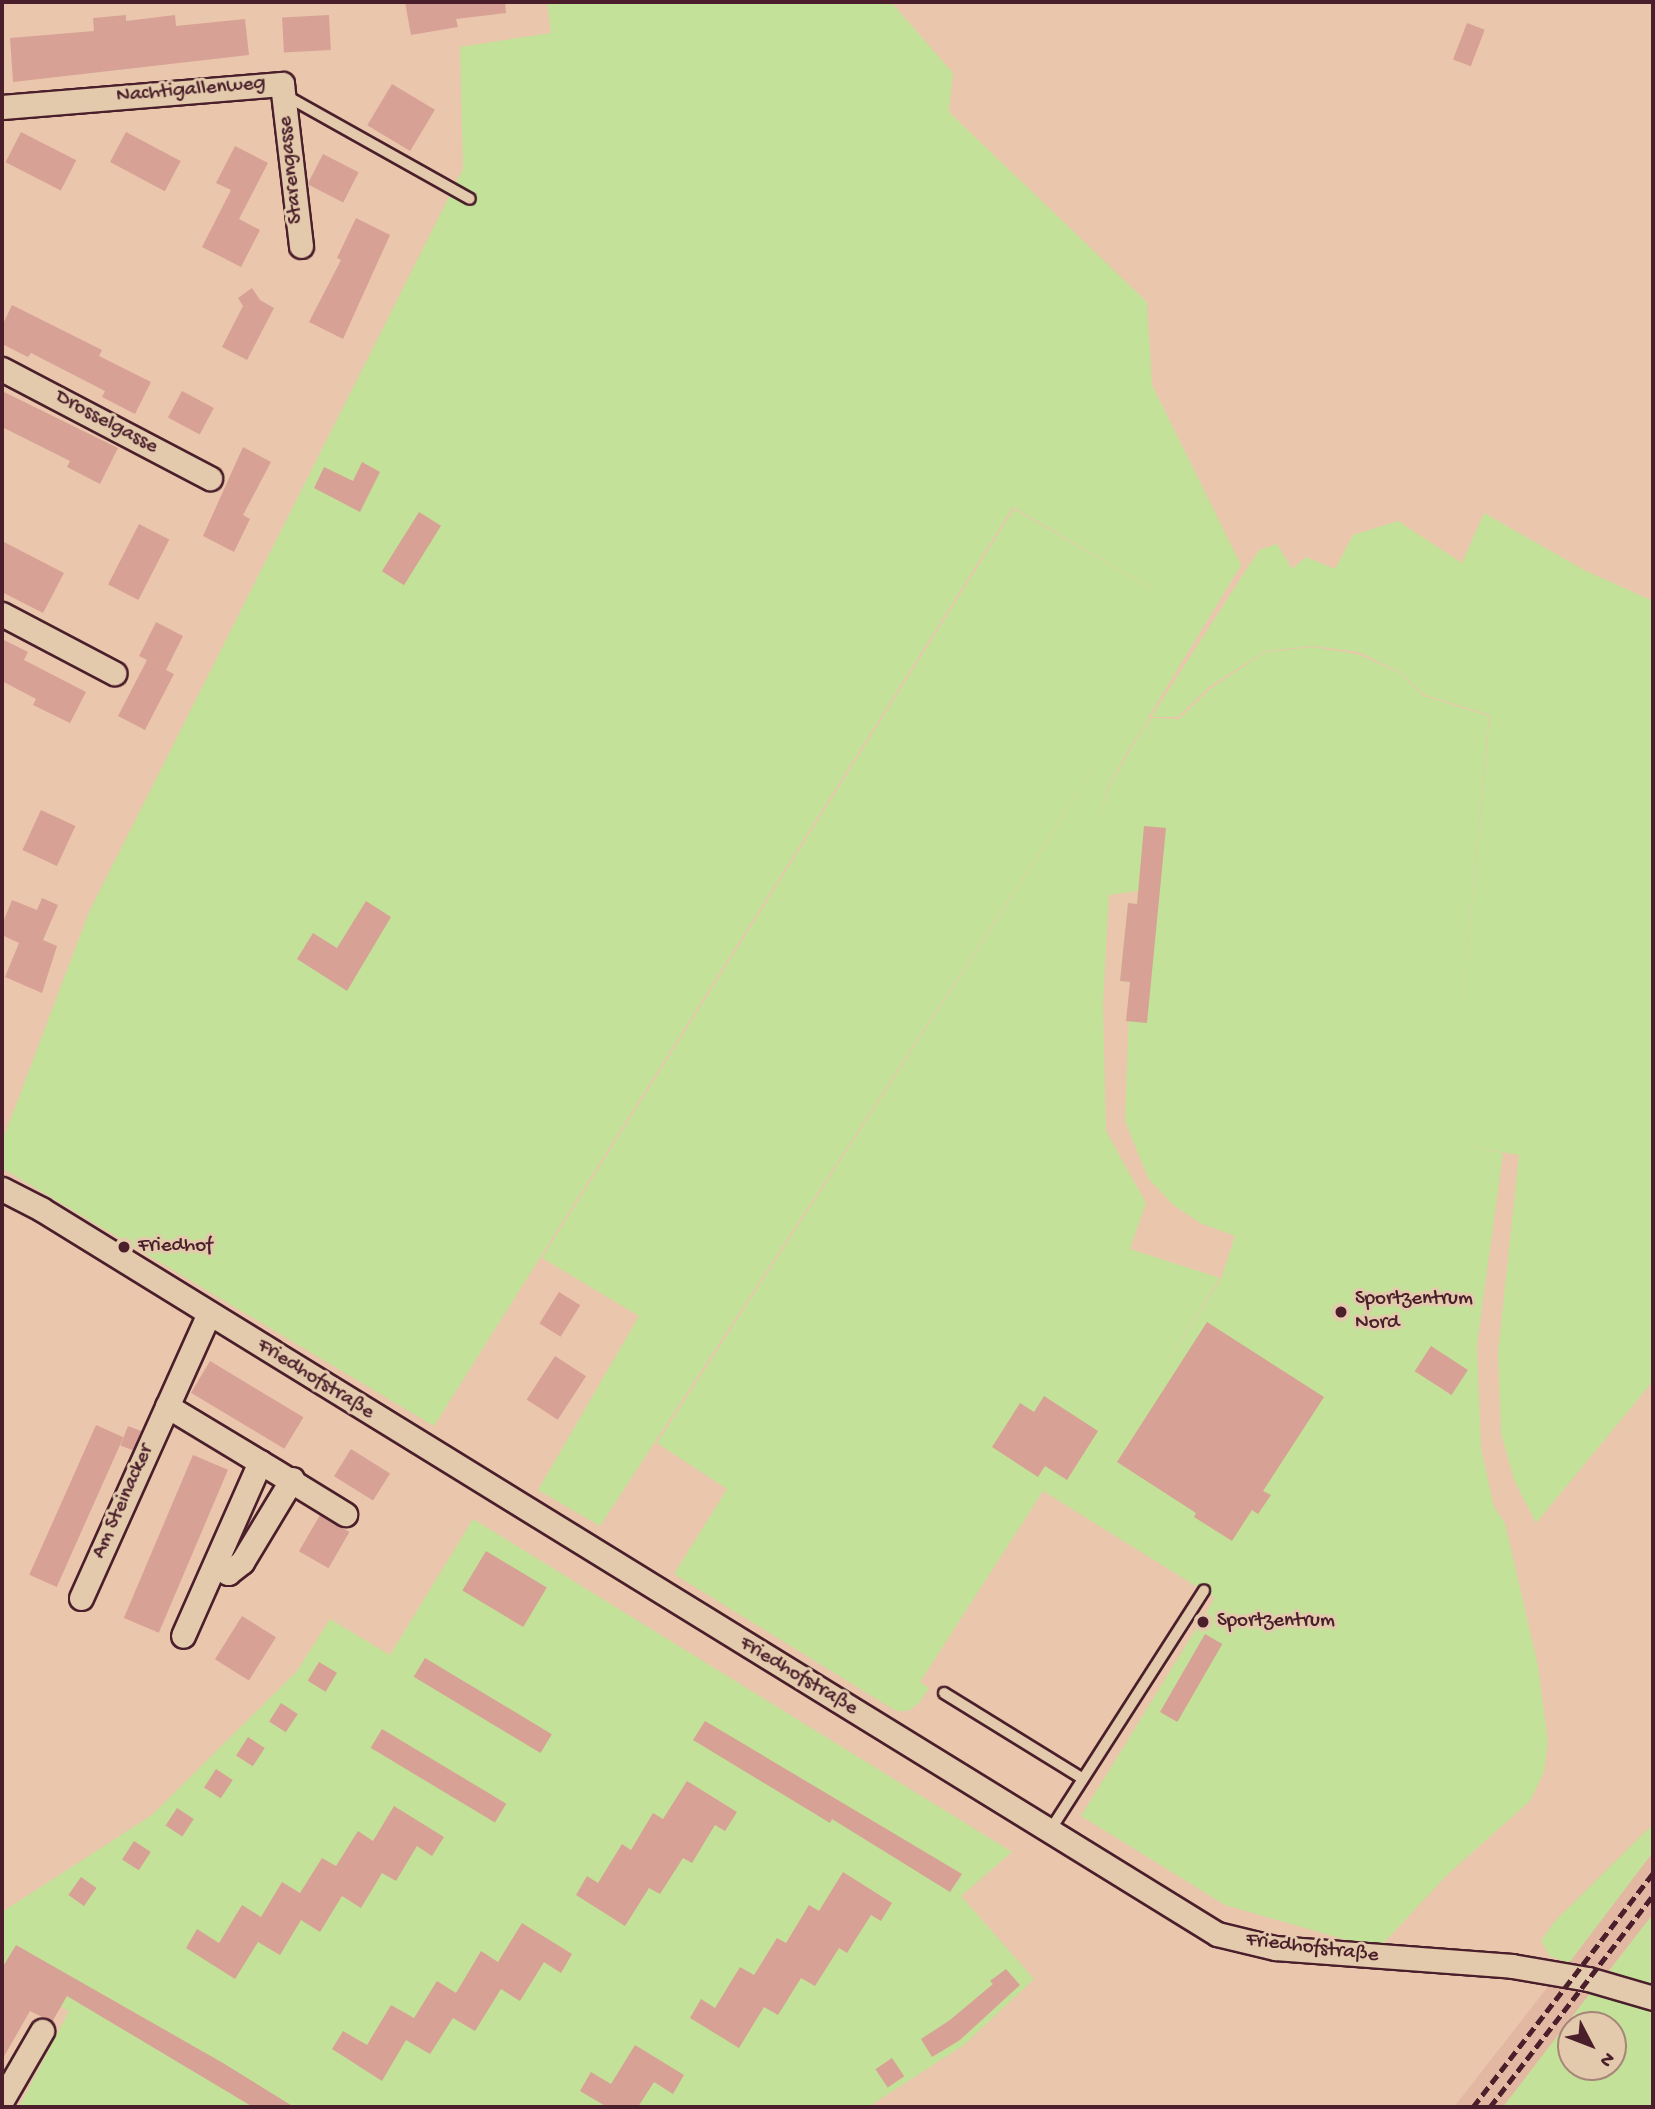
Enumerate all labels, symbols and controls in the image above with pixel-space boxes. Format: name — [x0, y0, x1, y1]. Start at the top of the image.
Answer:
street label: Nachtigallenweg — [115, 72, 267, 110]
street label: Starengasse — [274, 115, 310, 225]
street label: Drosselgasse — [50, 385, 162, 461]
place label: Friedhof — [138, 1234, 212, 1260]
marker: Friedhof — [116, 1239, 132, 1255]
place label: Sportzentrum Nord — [1355, 1287, 1473, 1337]
marker: Sportzentrum Nord — [1333, 1304, 1349, 1320]
street label: Friedhofstraße — [252, 1334, 378, 1426]
street label: Am Steinacker — [88, 1441, 160, 1563]
place label: Sportzentrum — [1217, 1609, 1335, 1635]
marker: Sportzentrum — [1195, 1614, 1211, 1630]
street label: Friedhofstraße — [734, 1632, 862, 1722]
street label: Friedhofstraße — [1244, 1928, 1380, 1970]
north arrow — [1557, 2011, 1627, 2081]
text: N — [1594, 2047, 1619, 2071]

